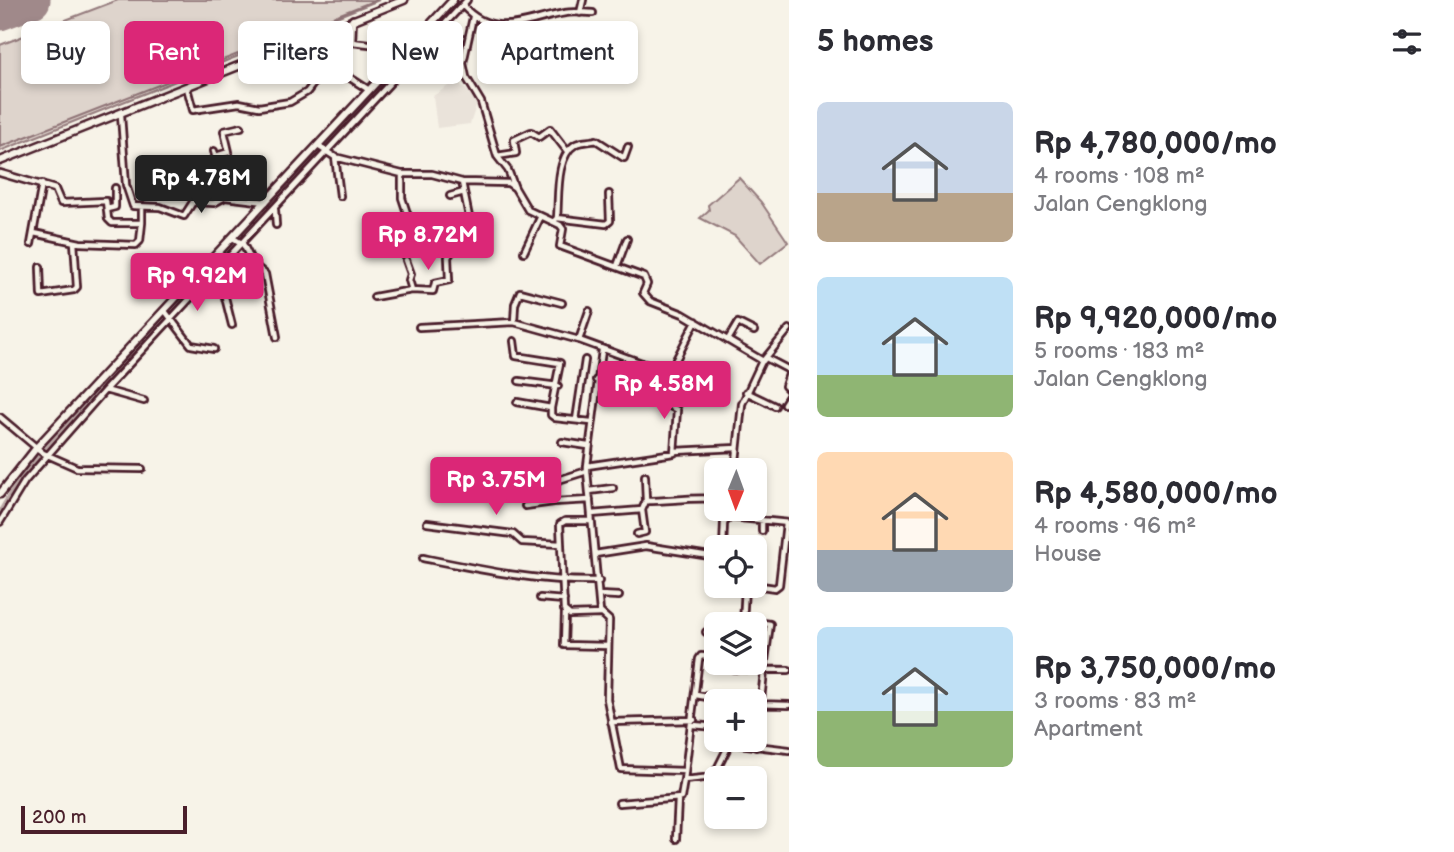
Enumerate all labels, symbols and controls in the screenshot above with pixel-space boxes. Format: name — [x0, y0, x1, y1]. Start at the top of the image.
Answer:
chip: Buy — [21, 21, 110, 84]
chip: Rent — [124, 21, 224, 84]
chip: Filters — [238, 21, 353, 84]
chip: New — [367, 21, 463, 84]
chip: Apartment — [477, 21, 638, 84]
icon: filters — [1388, 23, 1426, 61]
text: 5 homes — [817, 24, 934, 60]
text: Rp 4,780,000/mo — [1034, 126, 1277, 162]
icon: home — [873, 130, 957, 214]
pin: Rp 4.78M — [129, 156, 273, 215]
text: 4 rooms · 108 m² — [1034, 162, 1205, 190]
text: Rp 4.78M — [151, 164, 251, 192]
text: Jalan Cengklong — [1034, 190, 1208, 218]
pin: Rp 8.72M — [356, 212, 500, 272]
text: Rp 8.72M — [378, 221, 478, 249]
pin: Rp 9.92M — [125, 254, 269, 313]
text: Rp 9.92M — [147, 262, 247, 290]
text: Rp 9,920,000/mo — [1034, 301, 1277, 337]
icon: home — [873, 305, 957, 389]
text: 5 rooms · 183 m² — [1034, 337, 1204, 365]
pin: Rp 4.58M — [592, 362, 736, 421]
text: Jalan Cengklong — [1034, 365, 1208, 393]
text: Rp 4.58M — [614, 370, 714, 398]
pin: Rp 3.75M — [424, 458, 568, 517]
north arrow — [704, 458, 766, 522]
map controls — [704, 458, 767, 829]
text: Rp 3.75M — [446, 466, 546, 494]
text: Rp 4,580,000/mo — [1034, 476, 1278, 512]
icon: home — [873, 480, 957, 564]
text: 4 rooms · 96 m² — [1034, 512, 1196, 540]
button: locate — [704, 535, 767, 598]
text: House — [1034, 540, 1101, 568]
button: layers — [704, 612, 767, 675]
text: Rp 3,750,000/mo — [1034, 651, 1276, 687]
icon: home — [873, 655, 957, 739]
text: 3 rooms · 83 m² — [1034, 687, 1196, 715]
button: + — [704, 689, 767, 752]
text: Apartment — [1034, 715, 1143, 743]
button: − — [704, 766, 767, 829]
scale bar — [21, 803, 187, 835]
text: 200 m — [32, 806, 86, 829]

